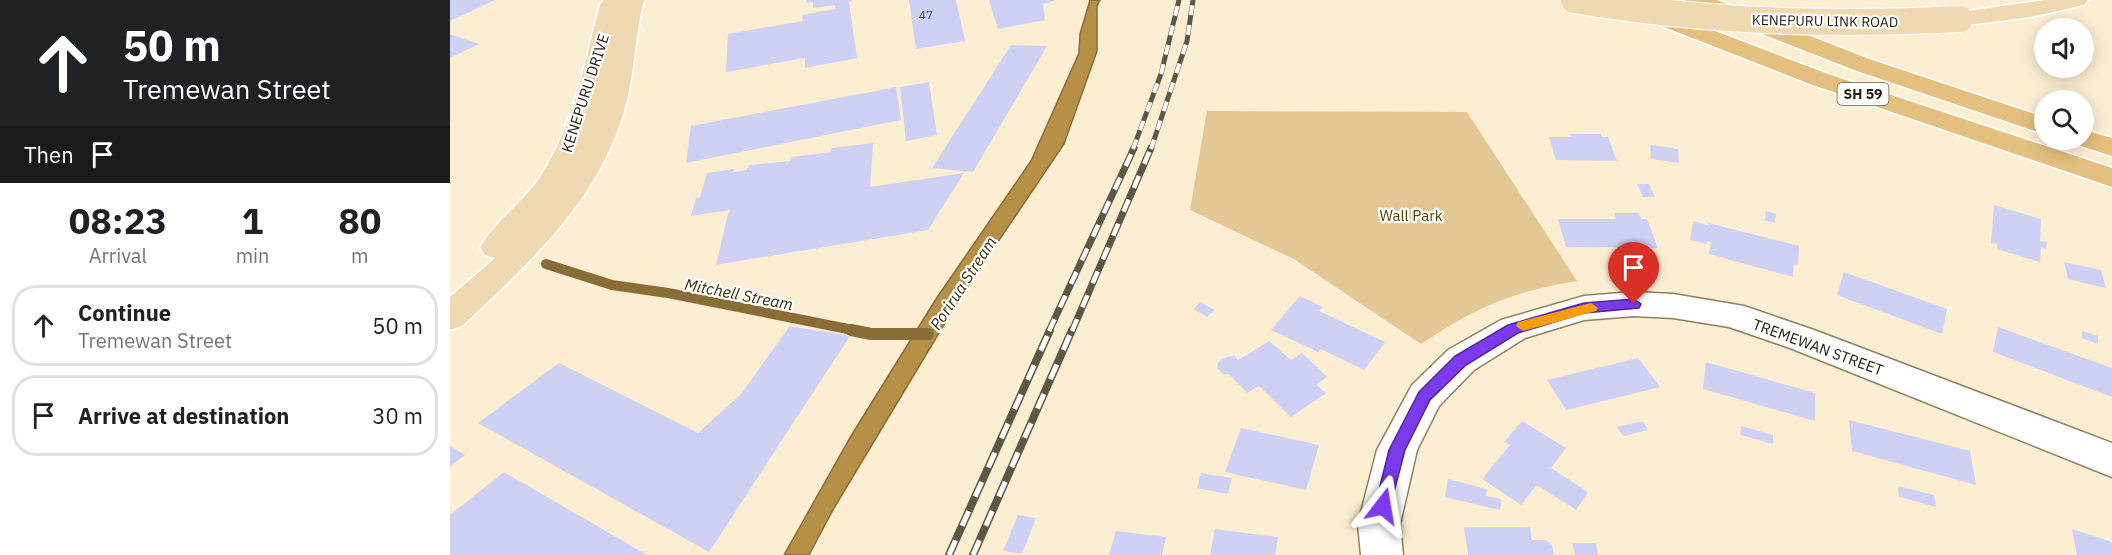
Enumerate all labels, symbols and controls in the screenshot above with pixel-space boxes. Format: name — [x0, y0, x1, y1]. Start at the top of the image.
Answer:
house number: 47 — [919, 7, 933, 22]
street label: KENEPURU LINK ROAD — [1752, 11, 1898, 31]
text: 50 m — [123, 18, 221, 73]
map controls — [2034, 18, 2094, 150]
button: sound — [2034, 18, 2094, 78]
icon: ahead — [24, 24, 102, 102]
street label: KENEPURU DRIVE — [557, 31, 613, 155]
text: Tremewan Street — [123, 71, 331, 106]
road number: SH 59 — [1838, 83, 1888, 105]
button: search — [2034, 90, 2094, 150]
icon: arrive — [86, 138, 119, 171]
text: Then — [24, 140, 74, 169]
text: 08:23 — [69, 197, 167, 244]
text: 1 — [242, 197, 263, 244]
text: 80 — [338, 197, 381, 244]
park label: Wall Park — [1379, 206, 1443, 225]
water label: Porirua Stream — [925, 233, 1001, 333]
text: Arrival — [89, 242, 147, 269]
text: min — [236, 242, 269, 269]
text: m — [351, 242, 368, 269]
pin — [1608, 242, 1659, 304]
icon: arrive — [1617, 251, 1650, 284]
water label: Mitchell Stream — [683, 274, 795, 314]
text: Continue — [78, 298, 171, 327]
icon: ahead — [27, 309, 60, 342]
text: 50 m — [372, 311, 423, 340]
street label: TREMEWAN STREET — [1750, 315, 1886, 380]
text: Tremewan Street — [78, 327, 232, 354]
icon: arrive — [27, 399, 60, 432]
text: Arrive at destination — [78, 401, 289, 430]
text: 30 m — [372, 401, 423, 430]
position arrow — [1351, 474, 1415, 538]

